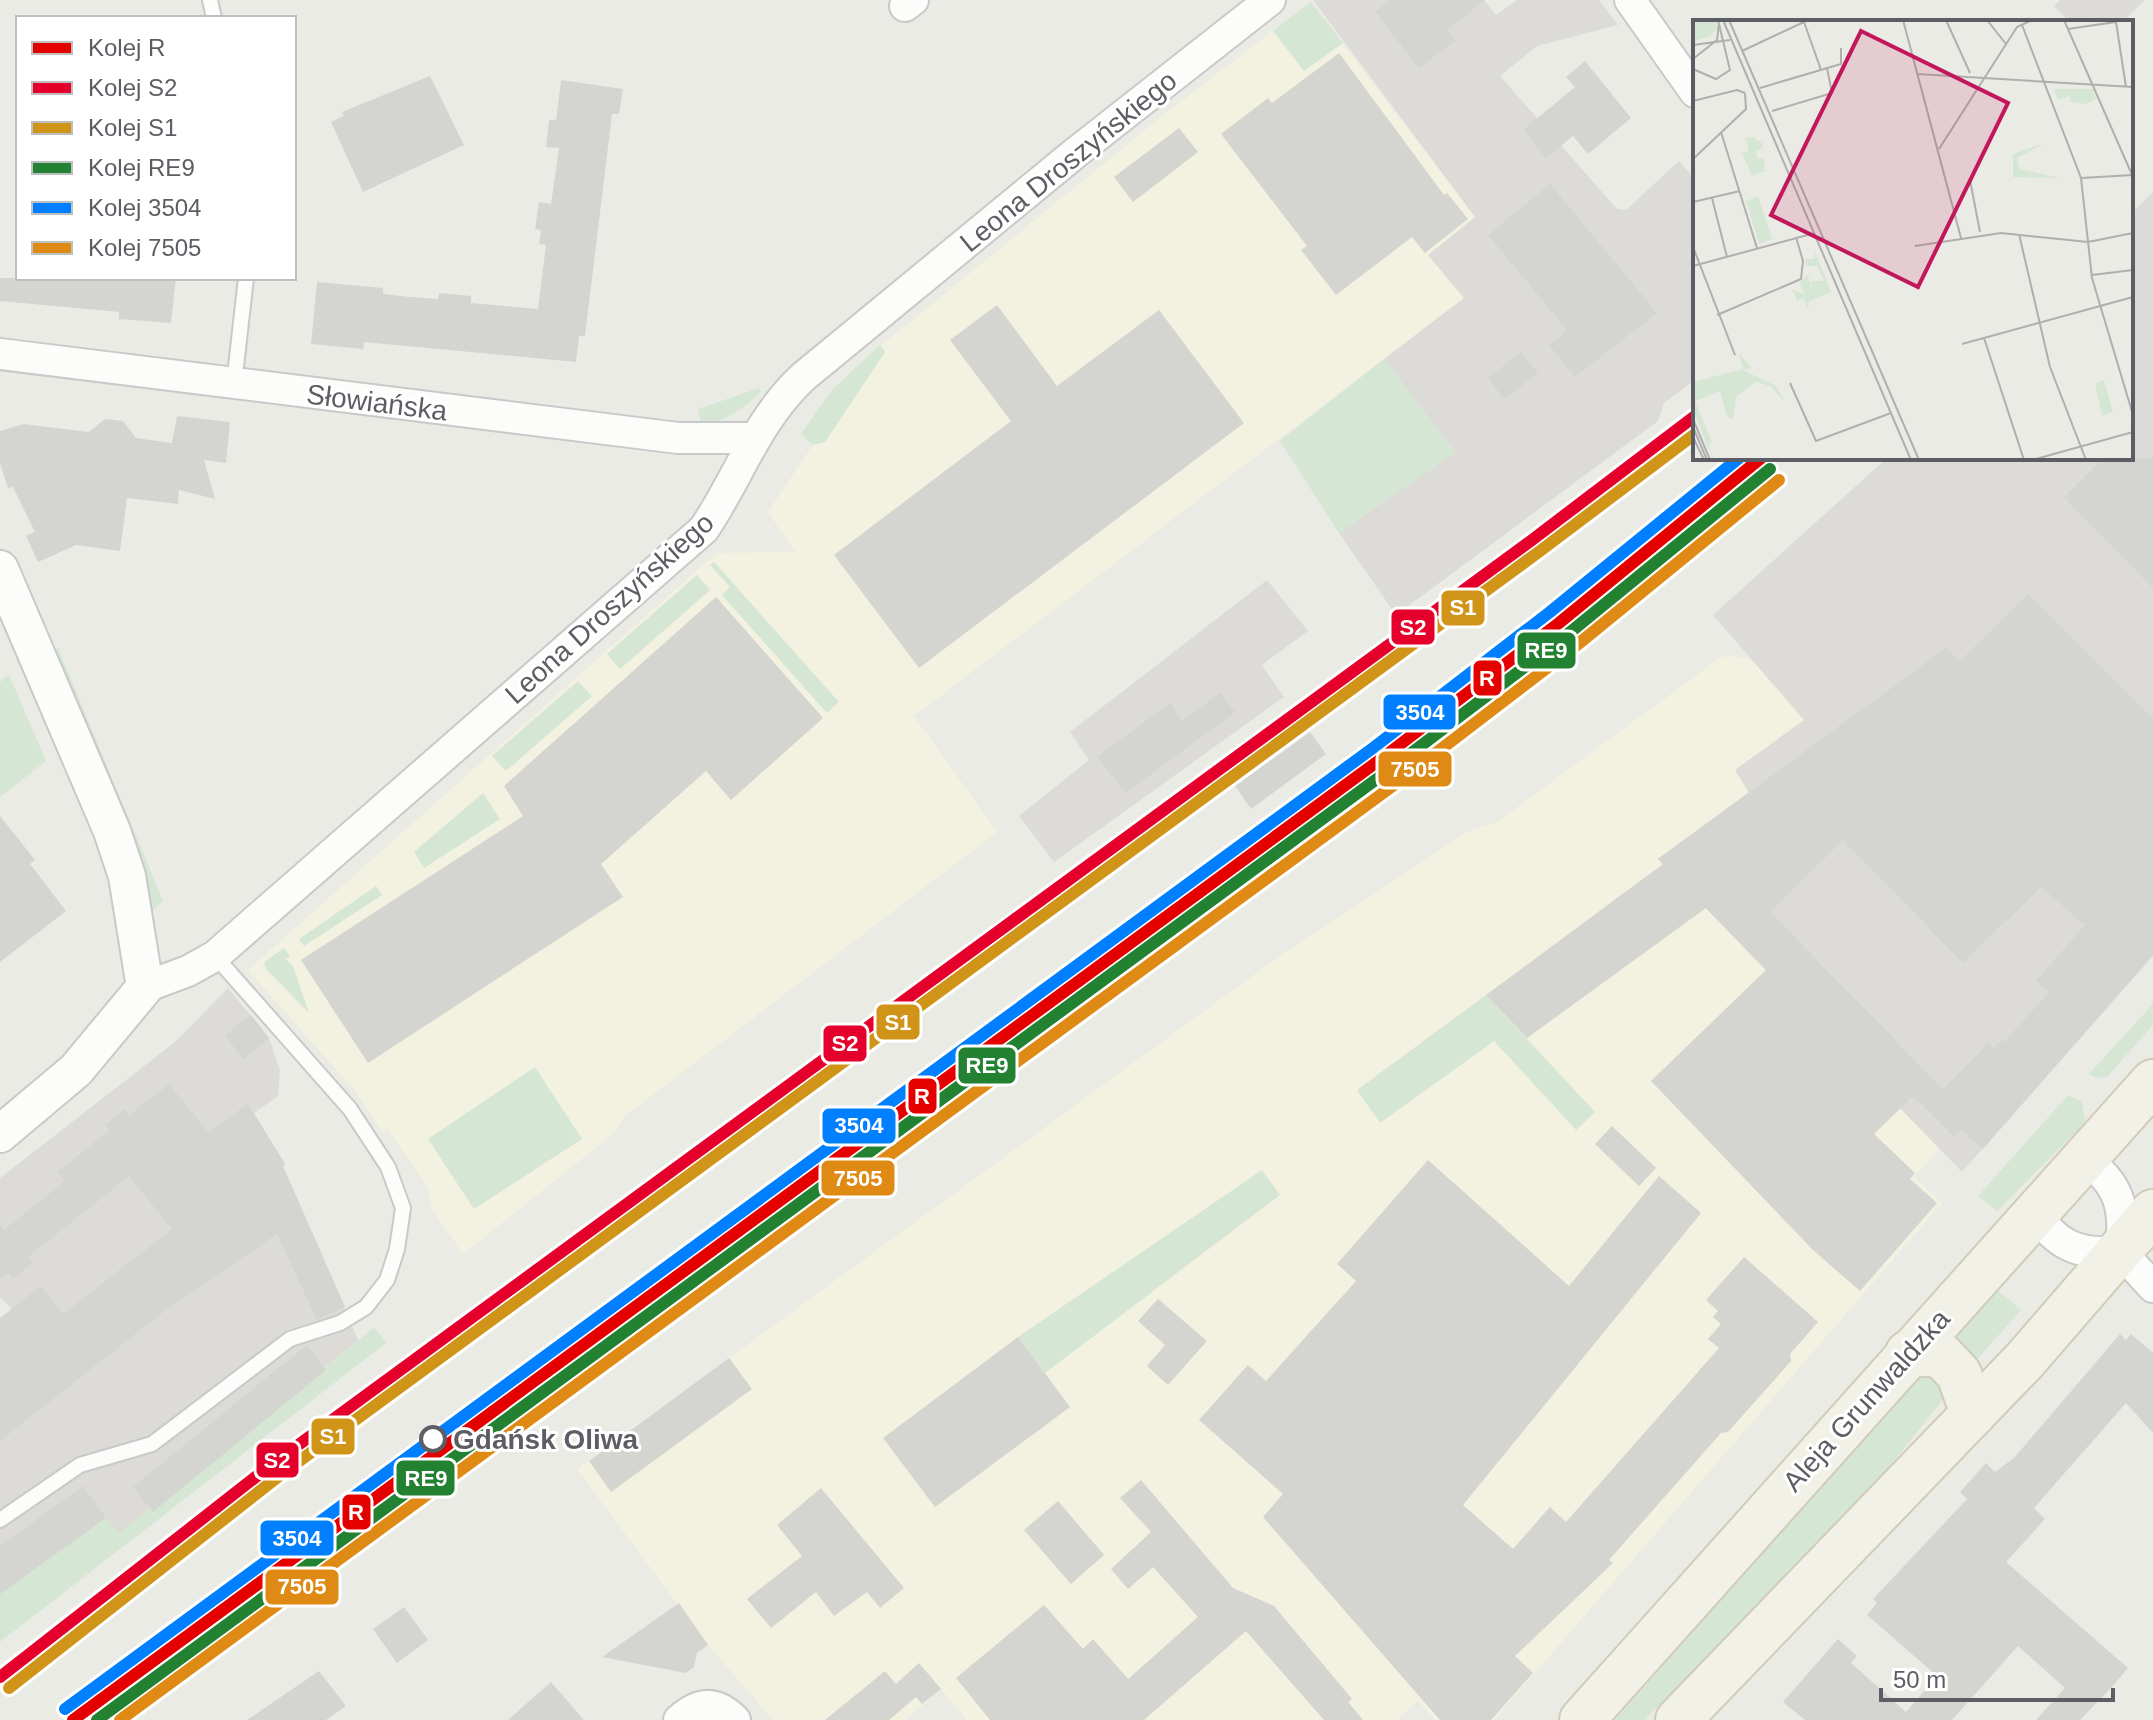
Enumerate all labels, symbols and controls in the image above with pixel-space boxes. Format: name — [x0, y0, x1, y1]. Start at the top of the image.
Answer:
legend — [16, 16, 296, 280]
inset map — [1693, 20, 2133, 460]
text: Kolej R — [88, 34, 165, 61]
street label: Leona Droszyńskiego — [954, 65, 1183, 258]
text: Kolej S2 — [88, 74, 177, 101]
text: Kolej S1 — [88, 114, 177, 141]
text: Kolej RE9 — [88, 154, 195, 181]
text: Kolej 3504 — [88, 194, 201, 221]
text: Kolej 7505 — [88, 234, 201, 261]
street label: Słowiańska — [305, 378, 450, 427]
street label: Leona Droszyńskiego — [499, 507, 720, 710]
line badge: S1 — [1440, 589, 1486, 627]
text: S1 — [1450, 595, 1476, 620]
line badge: S2 — [1390, 608, 1436, 646]
text: S2 — [1400, 615, 1426, 640]
line badge: RE9 — [1516, 631, 1577, 670]
text: RE9 — [1525, 638, 1567, 663]
line badge: R — [1472, 659, 1503, 697]
text: R — [1479, 666, 1495, 691]
line badge: 3504 — [1382, 693, 1457, 731]
text: 3504 — [1396, 700, 1445, 725]
line badge: 7505 — [1377, 750, 1453, 788]
text: 7505 — [1391, 757, 1439, 782]
line badge: S1 — [875, 1003, 921, 1041]
text: S1 — [885, 1010, 911, 1035]
line badge: S2 — [822, 1024, 868, 1063]
text: S2 — [832, 1031, 858, 1056]
line badge: RE9 — [957, 1046, 1017, 1085]
text: RE9 — [966, 1053, 1008, 1078]
line badge: R — [907, 1077, 938, 1115]
text: R — [914, 1084, 930, 1109]
line badge: 3504 — [821, 1107, 897, 1145]
text: 3504 — [835, 1113, 884, 1138]
line badge: 7505 — [820, 1159, 896, 1197]
text: 7505 — [834, 1166, 882, 1191]
street label: Aleja Grunwaldzka — [1777, 1303, 1956, 1497]
line badge: S1 — [310, 1417, 356, 1456]
text: S1 — [320, 1424, 346, 1449]
place label: Gdańsk Oliwa — [453, 1424, 639, 1455]
marker: Gdańsk Oliwa — [420, 1426, 446, 1452]
line badge: S2 — [255, 1441, 300, 1479]
text: S2 — [264, 1448, 290, 1473]
line badge: RE9 — [395, 1459, 456, 1497]
text: RE9 — [405, 1466, 447, 1491]
line badge: R — [341, 1493, 372, 1531]
text: R — [348, 1500, 364, 1525]
line badge: 3504 — [259, 1519, 335, 1557]
text: 3504 — [273, 1526, 322, 1551]
line badge: 7505 — [264, 1568, 340, 1606]
text: 7505 — [278, 1574, 326, 1599]
scale bar — [1881, 1652, 2113, 1702]
text: 50 m — [1893, 1666, 1946, 1693]

